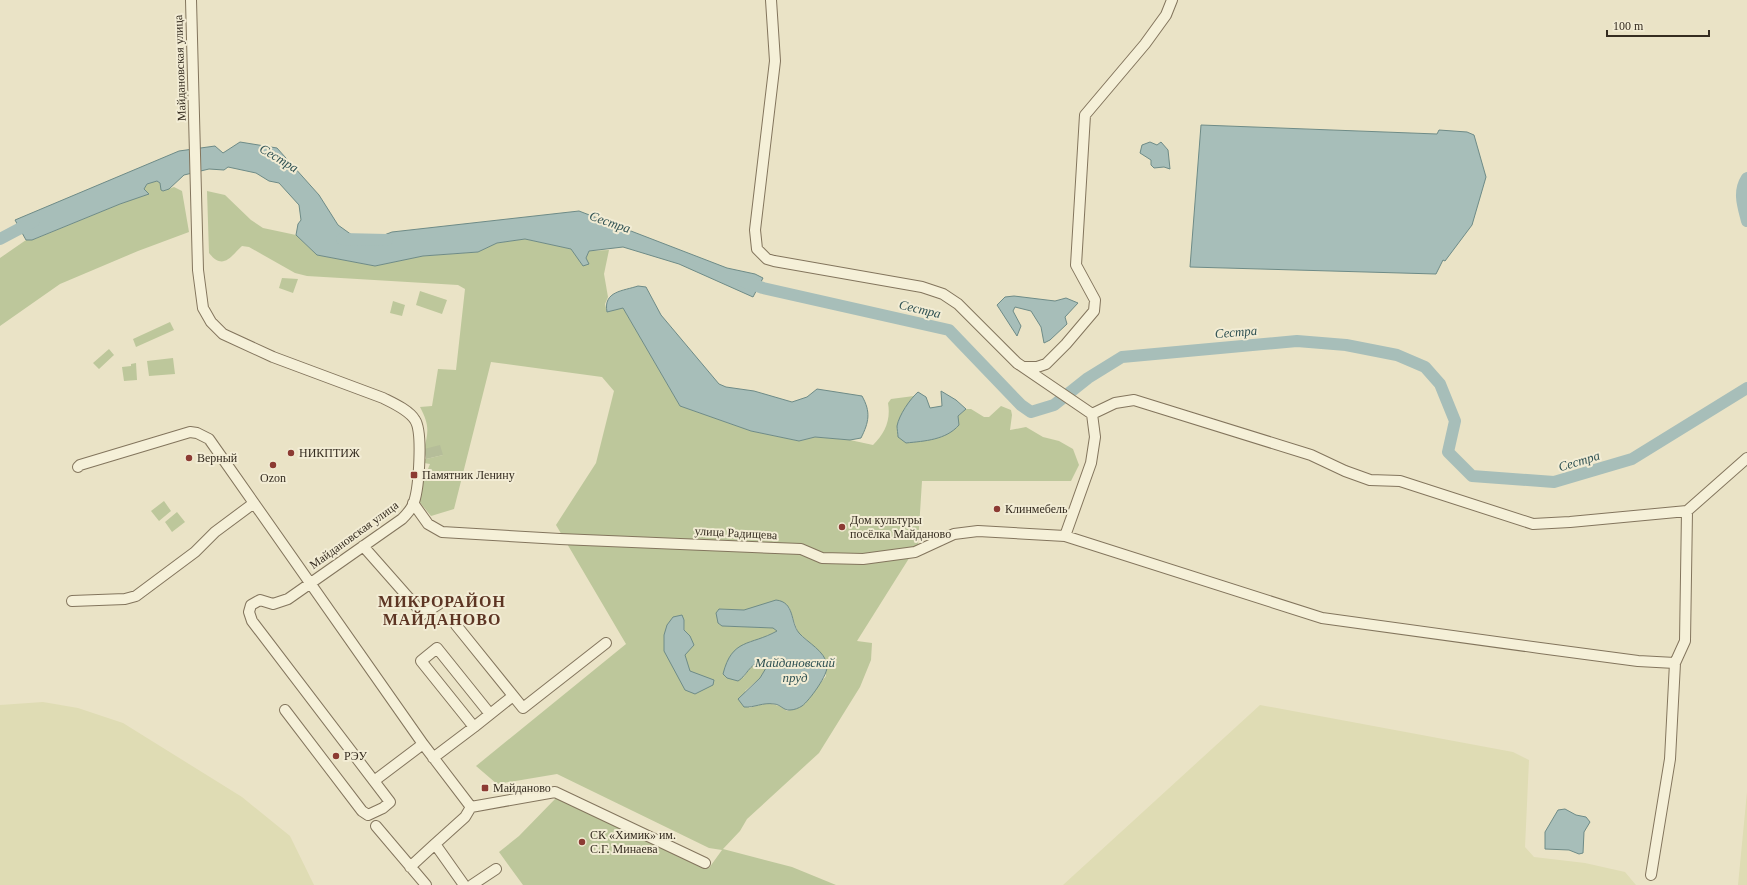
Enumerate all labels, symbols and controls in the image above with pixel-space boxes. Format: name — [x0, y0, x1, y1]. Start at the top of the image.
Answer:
scale bar — [1607, 12, 1709, 38]
street label: Майдановская улица — [171, 14, 189, 121]
text: 100 m — [1613, 19, 1644, 33]
water label: Сестра — [257, 141, 302, 176]
water label: Сестра — [587, 208, 633, 236]
water label: Сестра — [898, 297, 943, 321]
water label: Сестра — [1214, 323, 1258, 341]
place label: НИКПТИЖ — [299, 446, 360, 460]
water label: Сестра — [1556, 447, 1602, 474]
marker: НИКПТИЖ — [286, 448, 296, 458]
place label: Верный — [197, 451, 238, 465]
marker: Верный — [184, 453, 194, 463]
marker: Ozon — [268, 460, 278, 470]
place label: Памятник Ленину — [422, 468, 515, 482]
marker: Памятник Ленину — [409, 470, 419, 480]
place label: Ozon — [260, 471, 286, 485]
street label: Майдановская улица — [307, 498, 402, 572]
place label: Клинмебель — [1005, 502, 1068, 516]
marker: Клинмебель — [992, 504, 1002, 514]
place label: Дом культуры посёлка Майданово — [850, 513, 951, 541]
marker: Дом культуры посёлка Майданово — [837, 522, 847, 532]
street label: улица Радищева — [694, 524, 778, 542]
district label: МИКРОРАЙОН МАЙДАНОВО — [378, 592, 506, 629]
water label: Майдановский пруд — [754, 655, 835, 685]
place label: РЭУ — [344, 749, 368, 763]
marker: РЭУ — [331, 751, 341, 761]
place label: Майданово — [493, 781, 551, 795]
marker: Майданово — [480, 783, 490, 793]
place label: СК «Химик» им. С.Г. Минаева — [590, 828, 676, 856]
marker: СК «Химик» им. С.Г. Минаева — [577, 837, 587, 847]

